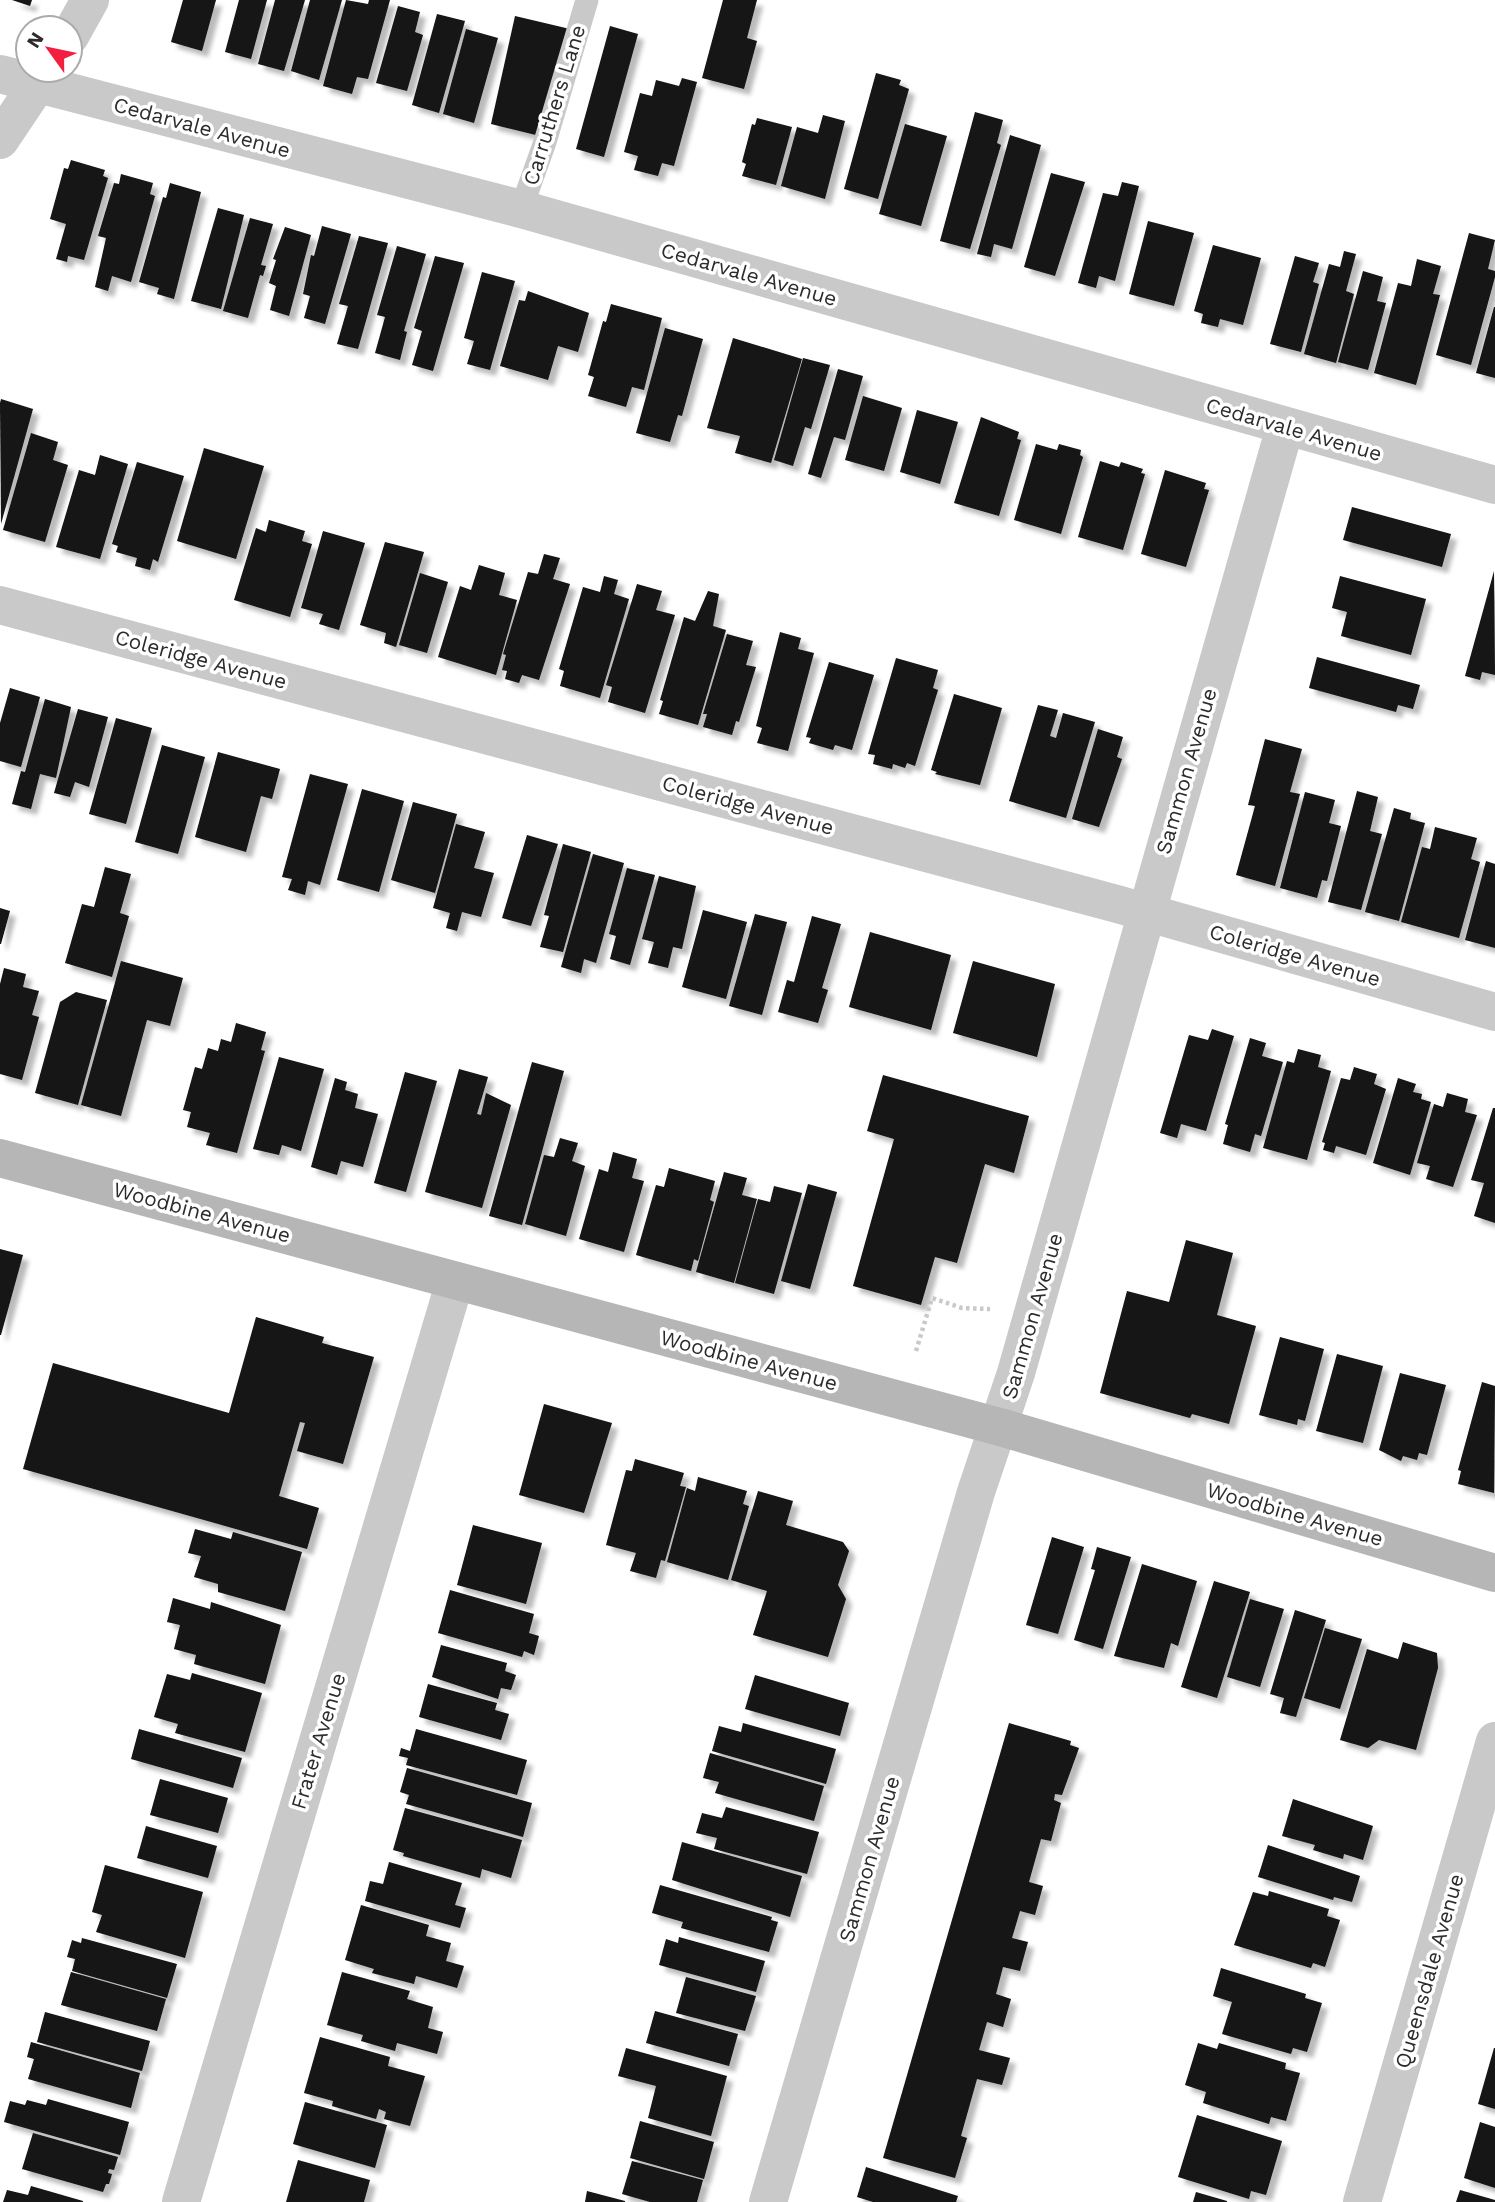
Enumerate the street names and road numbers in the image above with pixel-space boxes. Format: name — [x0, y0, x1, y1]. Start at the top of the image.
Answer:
street label: Carruthers Lane — [518, 22, 590, 188]
street label: Cedarvale Avenue — [111, 91, 293, 163]
street label: Cedarvale Avenue — [658, 237, 840, 311]
street label: Cedarvale Avenue — [1203, 392, 1385, 466]
street label: Coleridge Avenue — [112, 624, 290, 694]
street label: Sammon Avenue — [1150, 685, 1222, 857]
street label: Coleridge Avenue — [659, 770, 837, 840]
street label: Coleridge Avenue — [1207, 919, 1383, 991]
street label: Woodbine Avenue — [111, 1176, 293, 1248]
street label: Sammon Avenue — [996, 1230, 1068, 1402]
street label: Woodbine Avenue — [658, 1324, 840, 1396]
street label: Woodbine Avenue — [1204, 1477, 1386, 1551]
street label: Frater Avenue — [285, 1670, 351, 1812]
street label: Sammon Avenue — [833, 1773, 905, 1945]
street label: Queensdale Avenue — [1389, 1871, 1469, 2071]

